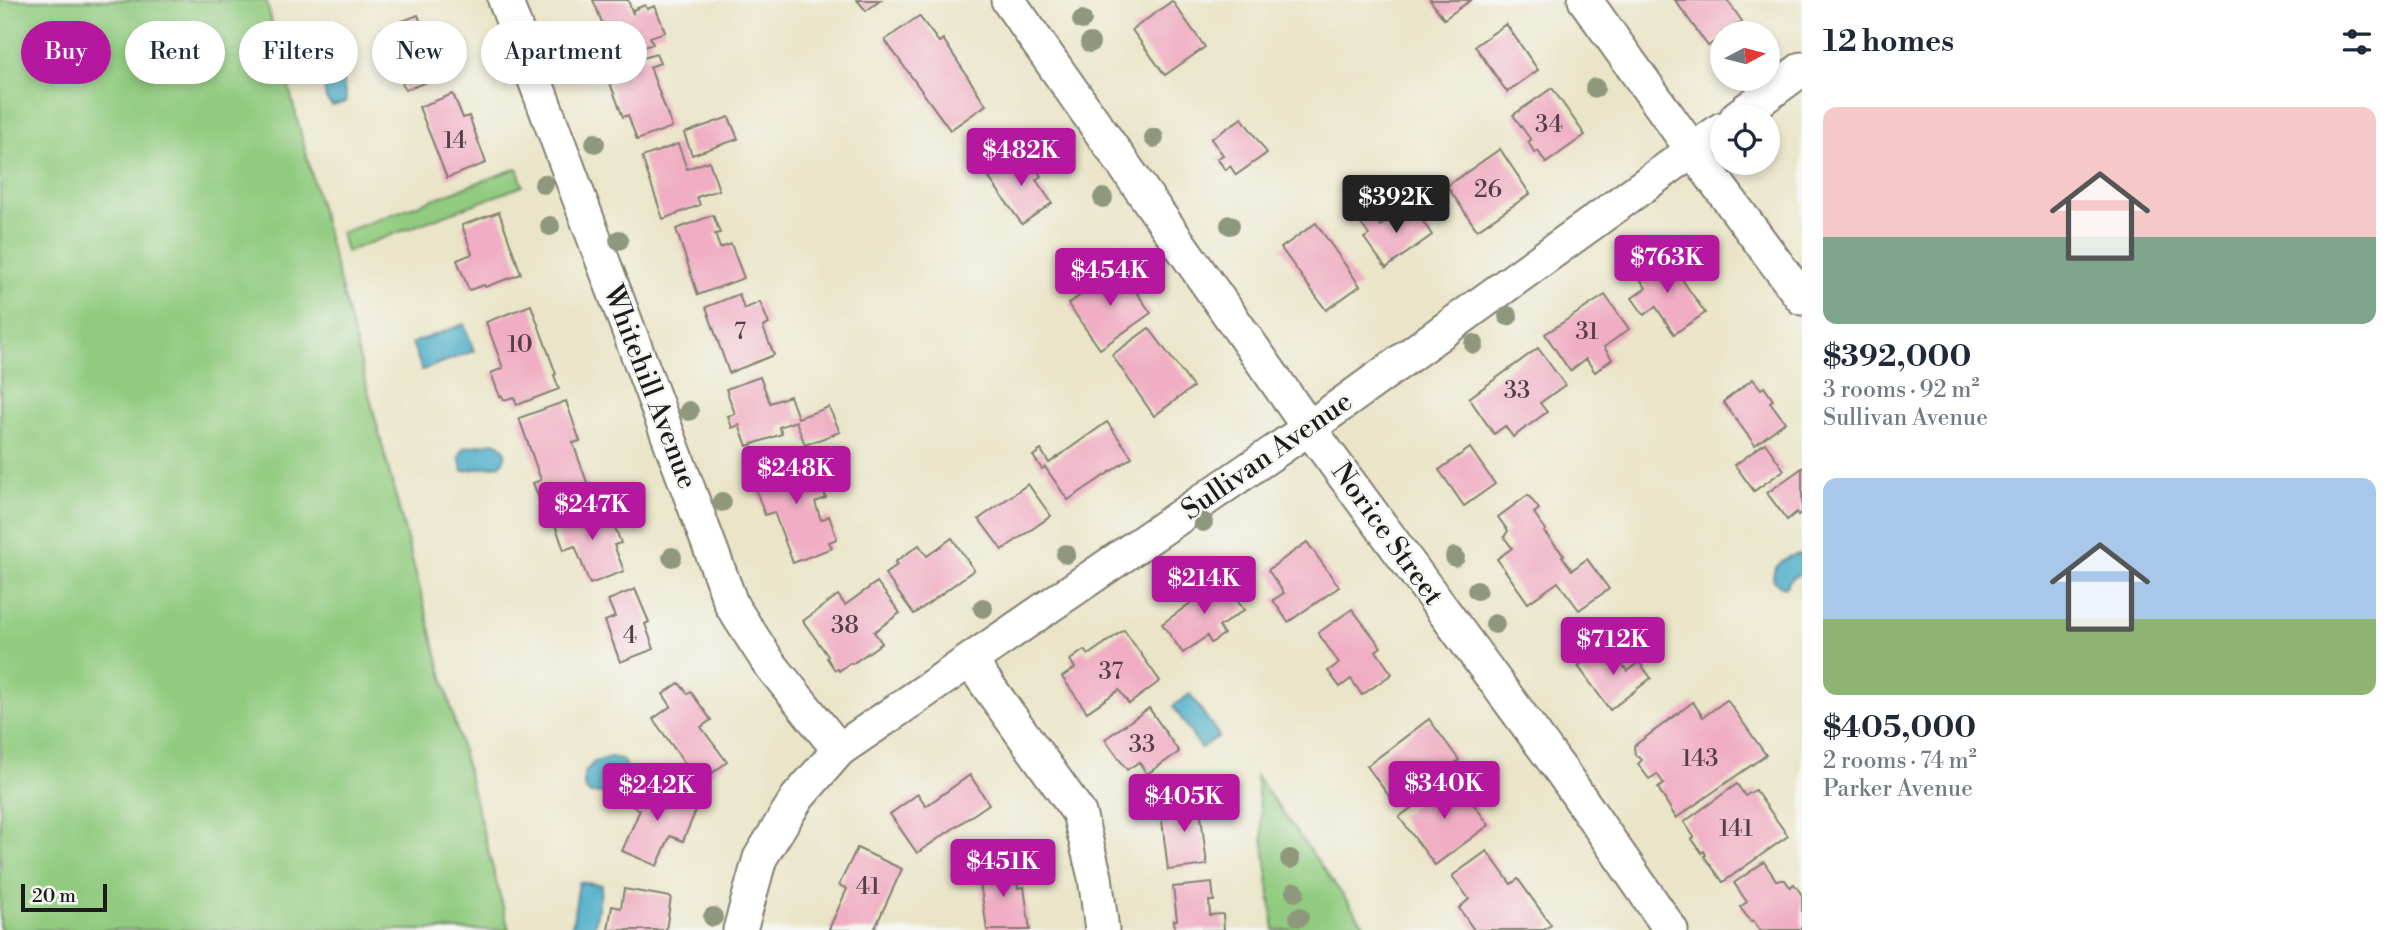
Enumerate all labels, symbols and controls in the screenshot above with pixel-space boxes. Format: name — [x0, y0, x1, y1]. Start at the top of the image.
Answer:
chip: Buy — [21, 21, 111, 84]
chip: Rent — [125, 21, 225, 84]
chip: Filters — [239, 21, 358, 84]
chip: New — [372, 21, 467, 84]
chip: Apartment — [481, 21, 647, 84]
north arrow — [1710, 21, 1780, 91]
map controls — [1710, 21, 1780, 175]
text: 12 homes — [1823, 23, 1954, 61]
icon: filters — [2338, 23, 2376, 61]
button: locate — [1710, 105, 1780, 175]
house number: 34 — [1535, 110, 1563, 140]
house number: 14 — [443, 126, 467, 156]
pin: $482K — [972, 128, 1070, 188]
text: $482K — [983, 137, 1059, 165]
icon: home — [2037, 153, 2163, 279]
house number: 26 — [1474, 175, 1502, 205]
pin: $392K — [1347, 176, 1445, 235]
text: $392K — [1358, 184, 1434, 212]
pin: $763K — [1618, 236, 1716, 295]
text: $763K — [1630, 244, 1704, 272]
pin: $454K — [1061, 248, 1159, 308]
text: $454K — [1071, 257, 1149, 285]
street label: Whitehill Avenue — [595, 279, 705, 494]
house number: 7 — [734, 317, 746, 347]
house number: 31 — [1575, 317, 1599, 347]
house number: 10 — [507, 330, 533, 360]
text: $392,000 — [1823, 338, 1971, 376]
house number: 33 — [1504, 376, 1530, 406]
text: 3 rooms · 92 m² — [1823, 376, 1979, 404]
street label: Sullivan Avenue — [1175, 384, 1359, 528]
text: Sullivan Avenue — [1823, 404, 1988, 432]
pin: $248K — [747, 447, 845, 506]
text: $248K — [758, 455, 834, 483]
street label: Norice Street — [1323, 456, 1451, 612]
pin: $247K — [543, 482, 641, 542]
text: $247K — [555, 491, 629, 519]
icon: home — [2037, 524, 2163, 650]
pin: $214K — [1155, 556, 1253, 616]
text: $214K — [1168, 565, 1240, 593]
house number: 38 — [831, 611, 859, 641]
pin: $712K — [1564, 618, 1662, 677]
house number: 4 — [623, 621, 637, 651]
text: $712K — [1577, 626, 1649, 654]
house number: 37 — [1099, 657, 1123, 687]
text: $405,000 — [1823, 709, 1976, 747]
house number: 33 — [1129, 730, 1155, 760]
house number: 143 — [1682, 744, 1718, 774]
text: 2 rooms · 74 m² — [1823, 747, 1977, 775]
pin: $340K — [1395, 762, 1493, 821]
pin: $242K — [608, 764, 706, 823]
text: $340K — [1405, 770, 1483, 798]
text: $242K — [619, 772, 695, 800]
pin: $405K — [1135, 774, 1233, 834]
text: Parker Avenue — [1823, 775, 1973, 803]
text: $405K — [1145, 783, 1223, 811]
house number: 141 — [1719, 814, 1754, 844]
pin: $451K — [954, 839, 1052, 899]
text: $451K — [966, 848, 1040, 876]
house number: 41 — [856, 872, 881, 902]
scale bar — [21, 881, 107, 913]
text: 20 m — [32, 884, 76, 908]

